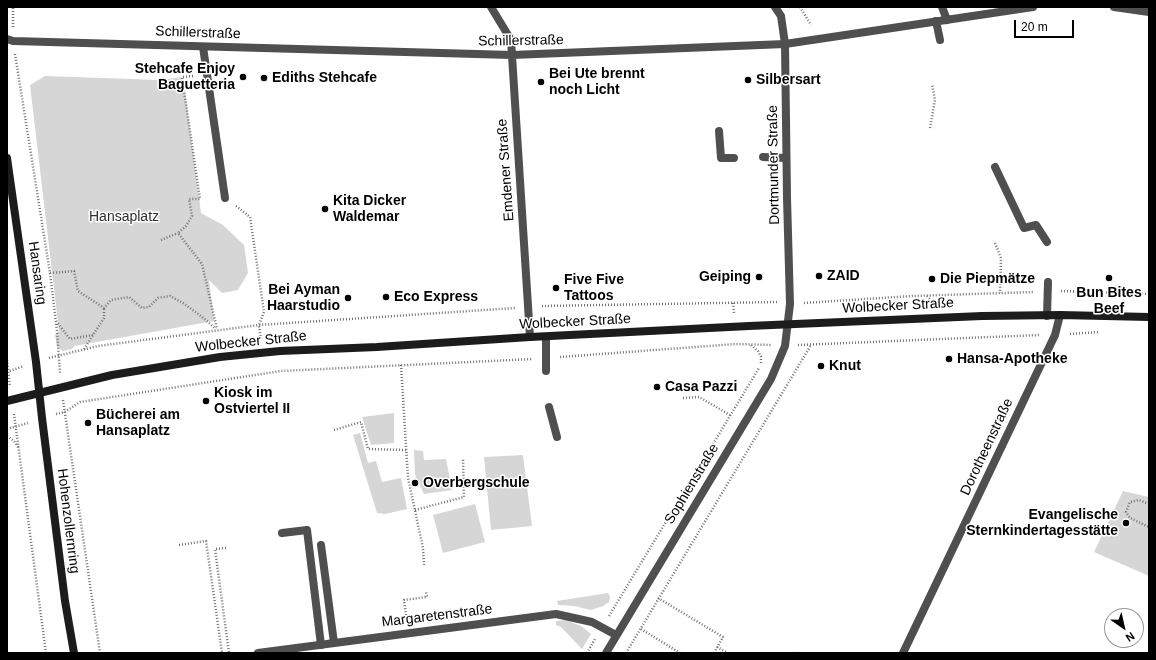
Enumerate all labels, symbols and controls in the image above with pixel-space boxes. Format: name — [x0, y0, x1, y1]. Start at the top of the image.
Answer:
scale bar — [1016, 12, 1076, 38]
text: 20 m — [1021, 20, 1048, 34]
street label: Schillerstraße — [155, 23, 241, 43]
street label: Schillerstraße — [478, 32, 564, 50]
place label: Stehcafe Enjoy Baguetteria — [135, 61, 235, 94]
place label: Bei Ute brennt noch Licht — [549, 66, 645, 98]
place label: Ediths Stehcafe — [272, 70, 377, 86]
marker: Stehcafe Enjoy Baguetteria — [238, 72, 248, 82]
place label: Silbersart — [756, 72, 821, 88]
marker: Ediths Stehcafe — [259, 73, 269, 83]
marker: Silbersart — [743, 75, 753, 85]
marker: Bei Ute brennt noch Licht — [536, 77, 546, 87]
street label: Dortmunder Straße — [765, 105, 783, 225]
street label: Emdener Straße — [494, 118, 518, 222]
place label: Kita Dicker Waldemar — [333, 193, 406, 226]
marker: Kita Dicker Waldemar — [320, 204, 330, 214]
park label: Hansaplatz — [89, 209, 159, 225]
street label: Hansaring — [24, 240, 50, 306]
place label: ZAID — [827, 268, 860, 284]
place label: Geiping — [699, 269, 751, 285]
marker: ZAID — [814, 271, 824, 281]
place label: Die Piepmätze — [940, 271, 1035, 287]
place label: Five Five Tattoos — [564, 272, 624, 304]
marker: Geiping — [754, 272, 764, 282]
marker: Bun Bites Beef — [1104, 273, 1114, 283]
marker: Die Piepmätze — [927, 274, 937, 284]
place label: Bei Ayman Haarstudio — [267, 282, 340, 314]
marker: Five Five Tattoos — [551, 283, 561, 293]
place label: Bun Bites Beef — [1076, 285, 1142, 318]
place label: Eco Express — [394, 289, 478, 305]
marker: Eco Express — [381, 292, 391, 302]
marker: Bei Ayman Haarstudio — [343, 293, 353, 303]
street label: Wolbecker Straße — [842, 295, 954, 317]
street label: Wolbecker Straße — [519, 311, 631, 333]
street label: Wolbecker Straße — [195, 328, 307, 356]
place label: Hansa-Apotheke — [957, 351, 1067, 367]
marker: Hansa-Apotheke — [944, 354, 954, 364]
place label: Knut — [829, 358, 861, 374]
marker: Knut — [816, 361, 826, 371]
place label: Casa Pazzi — [665, 379, 737, 395]
marker: Casa Pazzi — [652, 382, 662, 392]
place label: Kiosk im Ostviertel II — [214, 385, 290, 418]
marker: Kiosk im Ostviertel II — [201, 396, 211, 406]
street label: Dorotheenstraße — [957, 396, 1017, 498]
place label: Bücherei am Hansaplatz — [96, 407, 180, 440]
marker: Bücherei am Hansaplatz — [83, 418, 93, 428]
street label: Sophienstraße — [661, 441, 723, 527]
street label: Hohenzollernring — [53, 467, 83, 575]
place label: Overbergschule — [423, 475, 530, 491]
marker: Overbergschule — [410, 478, 420, 488]
place label: Evangelische Sternkindertagesstätte — [966, 507, 1118, 540]
marker: Evangelische Sternkindertagesstätte — [1121, 518, 1131, 528]
street label: Margaretenstraße — [381, 601, 493, 631]
north arrow — [1104, 608, 1144, 648]
text: N — [1124, 630, 1137, 644]

